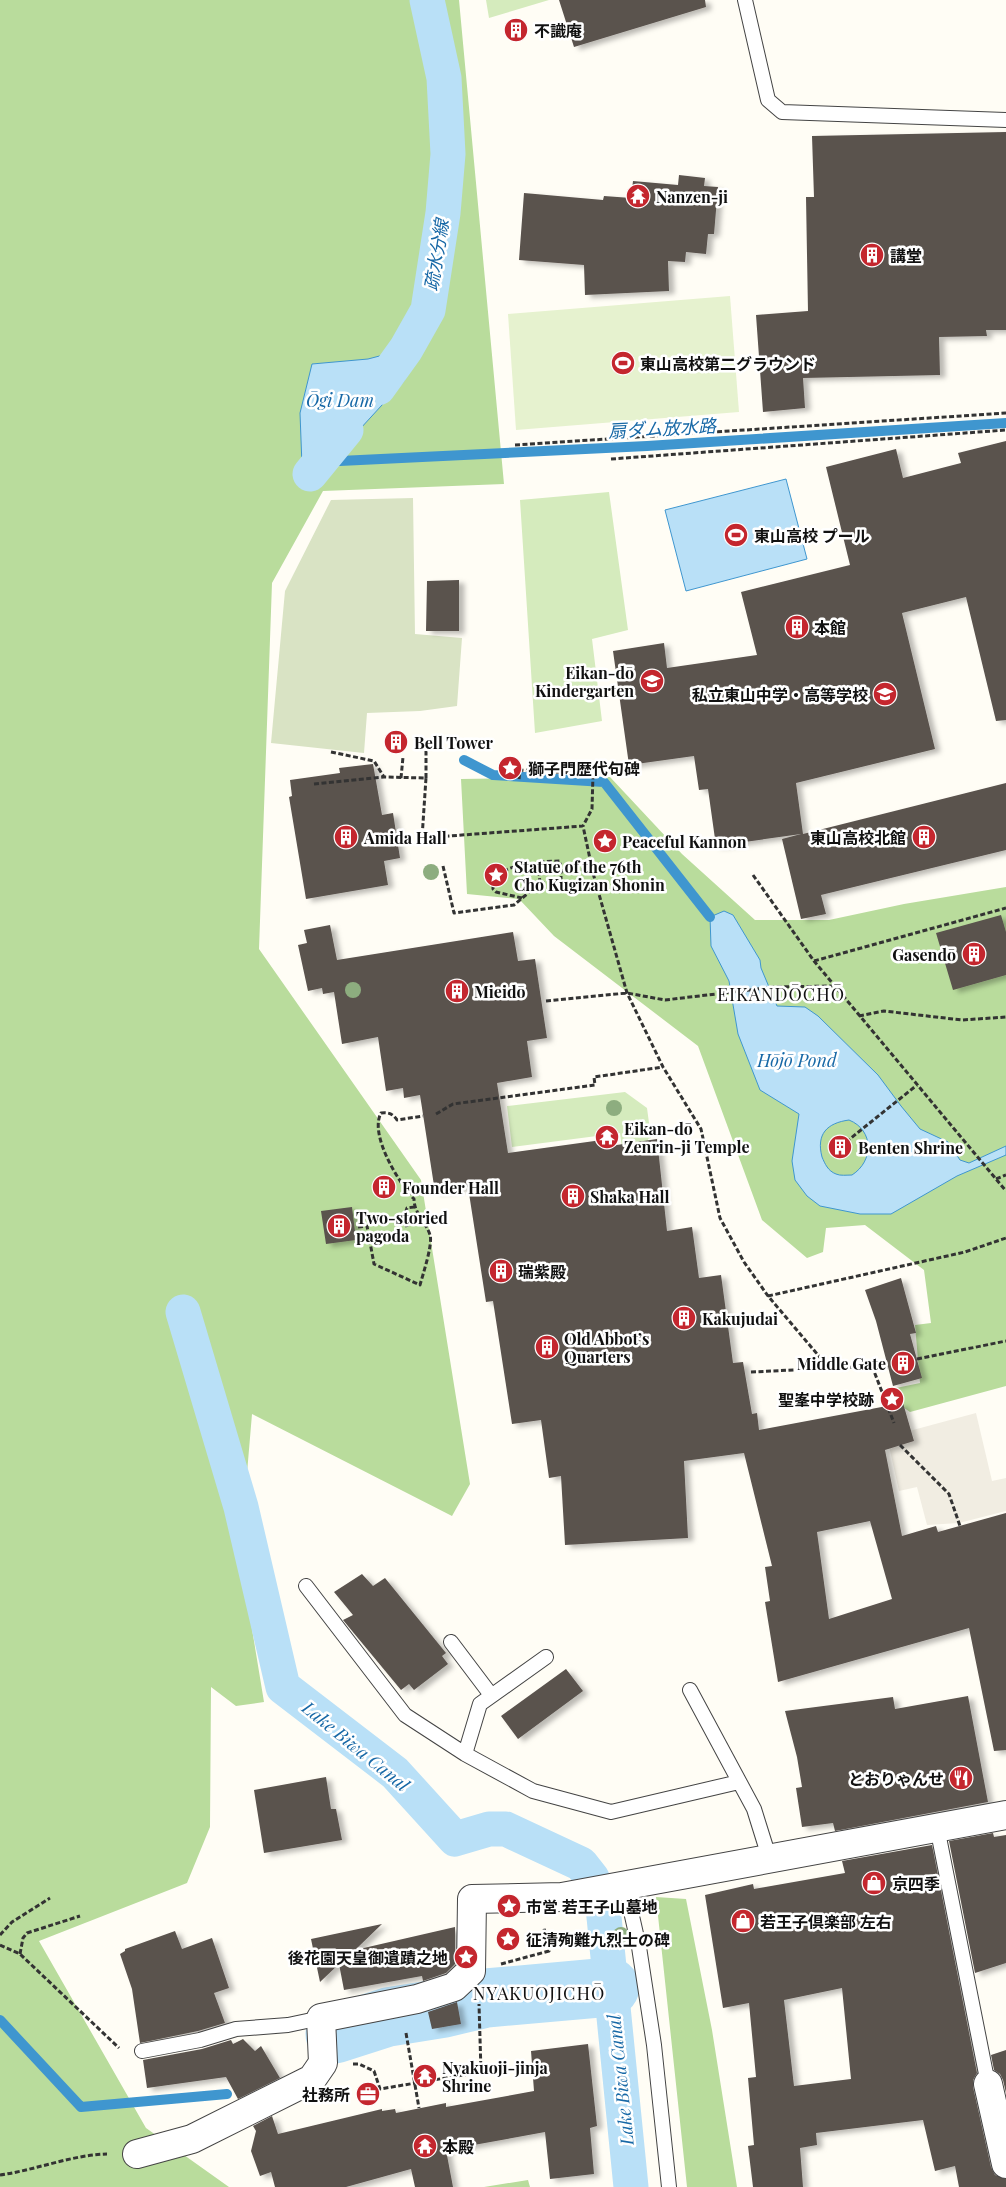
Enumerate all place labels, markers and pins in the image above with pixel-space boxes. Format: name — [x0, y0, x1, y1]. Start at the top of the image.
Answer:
building icon: 不識庵 — [503, 17, 529, 43]
place label: 不識庵 — [534, 20, 582, 41]
temple icon: Nanzen-ji — [625, 183, 651, 209]
place label: Nanzen-ji — [656, 186, 728, 207]
building icon: 講堂 — [859, 242, 885, 268]
place label: 講堂 — [890, 245, 922, 266]
sports icon: 東山高校第二グラウンド — [610, 350, 636, 376]
place label: 東山高校第二グラウンド — [640, 353, 816, 374]
sports icon: 東山高校 プール — [723, 522, 749, 548]
place label: 東山高校 プール — [754, 525, 870, 546]
building icon: 本館 — [784, 614, 810, 640]
place label: 本館 — [814, 617, 846, 638]
place label: Eikan-dō Kindergarten — [535, 662, 634, 701]
school or university icon: Eikan-dō Kindergarten — [639, 668, 665, 694]
school or university icon: 私立東山中学・高等学校 — [872, 681, 898, 707]
place label: 私立東山中学・高等学校 — [692, 684, 868, 705]
building icon: Bell Tower — [383, 729, 409, 755]
place label: Bell Tower — [414, 732, 493, 753]
place icon: 獅子門歴代句碑 — [497, 755, 523, 781]
place label: 獅子門歴代句碑 — [528, 758, 640, 779]
building icon: Amida Hall — [333, 824, 359, 850]
building icon: 東山高校北館 — [911, 824, 937, 850]
place label: Amida Hall — [363, 827, 447, 848]
place label: 東山高校北館 — [810, 827, 906, 848]
place icon: Peaceful Kannon — [592, 828, 618, 854]
place label: Peaceful Kannon — [622, 831, 747, 852]
place label: Statue of the 76th Cho Kugizan Shonin — [514, 856, 665, 895]
place icon: Statue of the 76th Cho Kugizan Shonin — [483, 862, 509, 888]
building icon: Gasendō — [961, 941, 987, 967]
place label: Gasendō — [892, 944, 956, 965]
building icon: Mieidō — [444, 978, 470, 1004]
place label: Mieidō — [474, 981, 526, 1002]
place label: Eikan-dō Zenrin-ji Temple — [624, 1118, 749, 1157]
temple icon: Eikan-dō Zenrin-ji Temple — [594, 1124, 620, 1150]
building icon: Benten Shrine — [827, 1134, 853, 1160]
place label: Benten Shrine — [858, 1137, 963, 1158]
building icon: Founder Hall — [371, 1174, 397, 1200]
place label: Founder Hall — [402, 1177, 499, 1198]
building icon: Shaka Hall — [560, 1183, 586, 1209]
place label: Shaka Hall — [590, 1186, 670, 1207]
place label: Two-storied pagoda — [356, 1207, 448, 1246]
building icon: Two-storied pagoda — [326, 1213, 352, 1239]
building icon: 瑞紫殿 — [488, 1258, 514, 1284]
place label: 瑞紫殿 — [518, 1261, 566, 1282]
building icon: Kakujudai — [671, 1305, 697, 1331]
place label: Kakujudai — [702, 1308, 778, 1329]
place label: Old Abbot’s Quarters — [564, 1328, 649, 1367]
building icon: Old Abbot’s Quarters — [534, 1334, 560, 1360]
building icon: Middle Gate — [890, 1350, 916, 1376]
place label: Middle Gate — [797, 1353, 886, 1374]
place icon: 聖峯中学校跡 — [879, 1386, 905, 1412]
place label: 聖峯中学校跡 — [778, 1389, 874, 1410]
restaurant icon: とおりゃんせ — [948, 1765, 974, 1791]
place label: とおりゃんせ — [848, 1768, 944, 1789]
shop icon: 京四季 — [861, 1870, 887, 1896]
place label: 京四季 — [892, 1873, 940, 1894]
place icon: 市営 若王子山墓地 — [496, 1893, 522, 1919]
place label: 市営 若王子山墓地 — [526, 1896, 658, 1917]
shop icon: 若王子倶楽部 左右 — [730, 1908, 756, 1934]
place label: 若王子倶楽部 左右 — [760, 1911, 892, 1932]
place icon: 征清殉難九烈士の碑 — [495, 1926, 521, 1952]
place label: 征清殉難九烈士の碑 — [526, 1929, 670, 1950]
place icon: 後花園天皇御遺蹟之地 — [453, 1944, 479, 1970]
place label: 後花園天皇御遺蹟之地 — [288, 1947, 448, 1968]
place label: Nyakuoji-jinja Shrine — [442, 2057, 549, 2096]
temple icon: Nyakuoji-jinja Shrine — [412, 2063, 438, 2089]
office icon: 社務所 — [355, 2081, 381, 2107]
place label: 社務所 — [302, 2084, 350, 2105]
temple icon: 本殿 — [412, 2133, 438, 2159]
place label: 本殿 — [442, 2136, 474, 2157]

